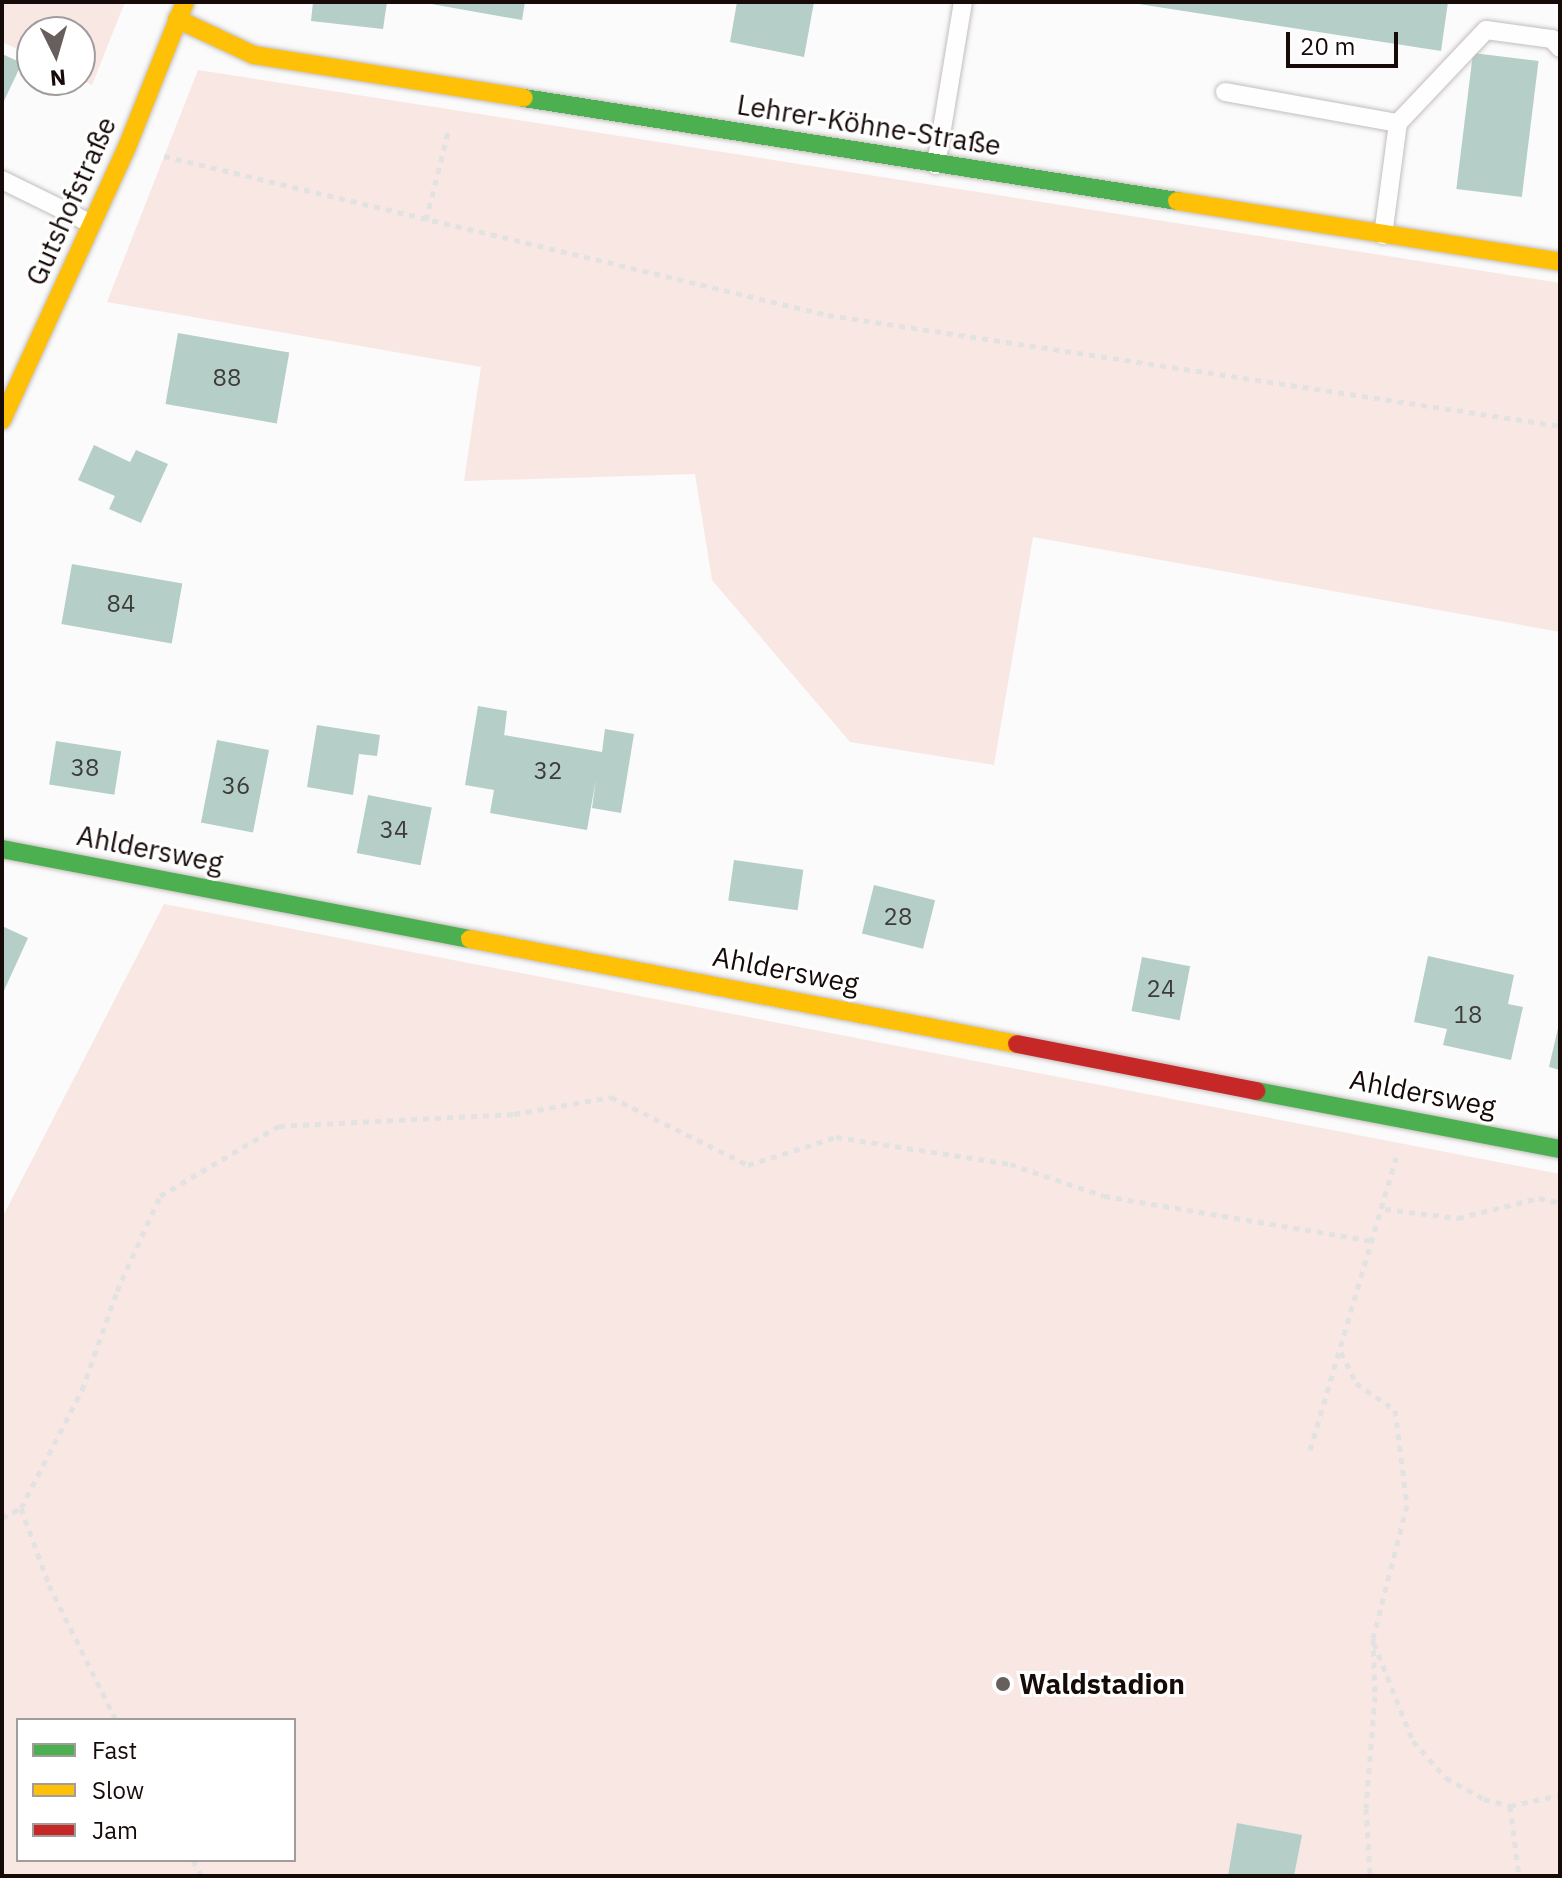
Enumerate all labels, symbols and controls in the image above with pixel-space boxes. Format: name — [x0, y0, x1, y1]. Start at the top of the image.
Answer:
north arrow — [16, 16, 96, 96]
scale bar — [1290, 16, 1402, 66]
text: 20 m — [1300, 30, 1355, 62]
text: N — [49, 63, 67, 94]
street label: Lehrer-Köhne-Straße — [735, 88, 1003, 162]
street label: Gutshofstraße — [19, 111, 123, 291]
house number: 88 — [213, 364, 241, 392]
house number: 84 — [107, 590, 135, 618]
house number: 38 — [71, 754, 99, 782]
house number: 32 — [534, 757, 562, 785]
house number: 36 — [222, 772, 250, 800]
house number: 34 — [380, 816, 408, 844]
street label: Ahldersweg — [74, 818, 226, 880]
house number: 28 — [884, 903, 912, 931]
street label: Ahldersweg — [710, 939, 862, 1001]
house number: 24 — [1147, 975, 1175, 1003]
house number: 18 — [1454, 1001, 1482, 1029]
street label: Ahldersweg — [1347, 1062, 1499, 1124]
place label: Waldstadion — [1019, 1667, 1185, 1701]
marker: Waldstadion — [994, 1675, 1012, 1693]
legend — [16, 1718, 296, 1862]
text: Fast — [92, 1734, 137, 1766]
text: Slow — [92, 1774, 144, 1806]
text: Jam — [92, 1814, 138, 1846]

